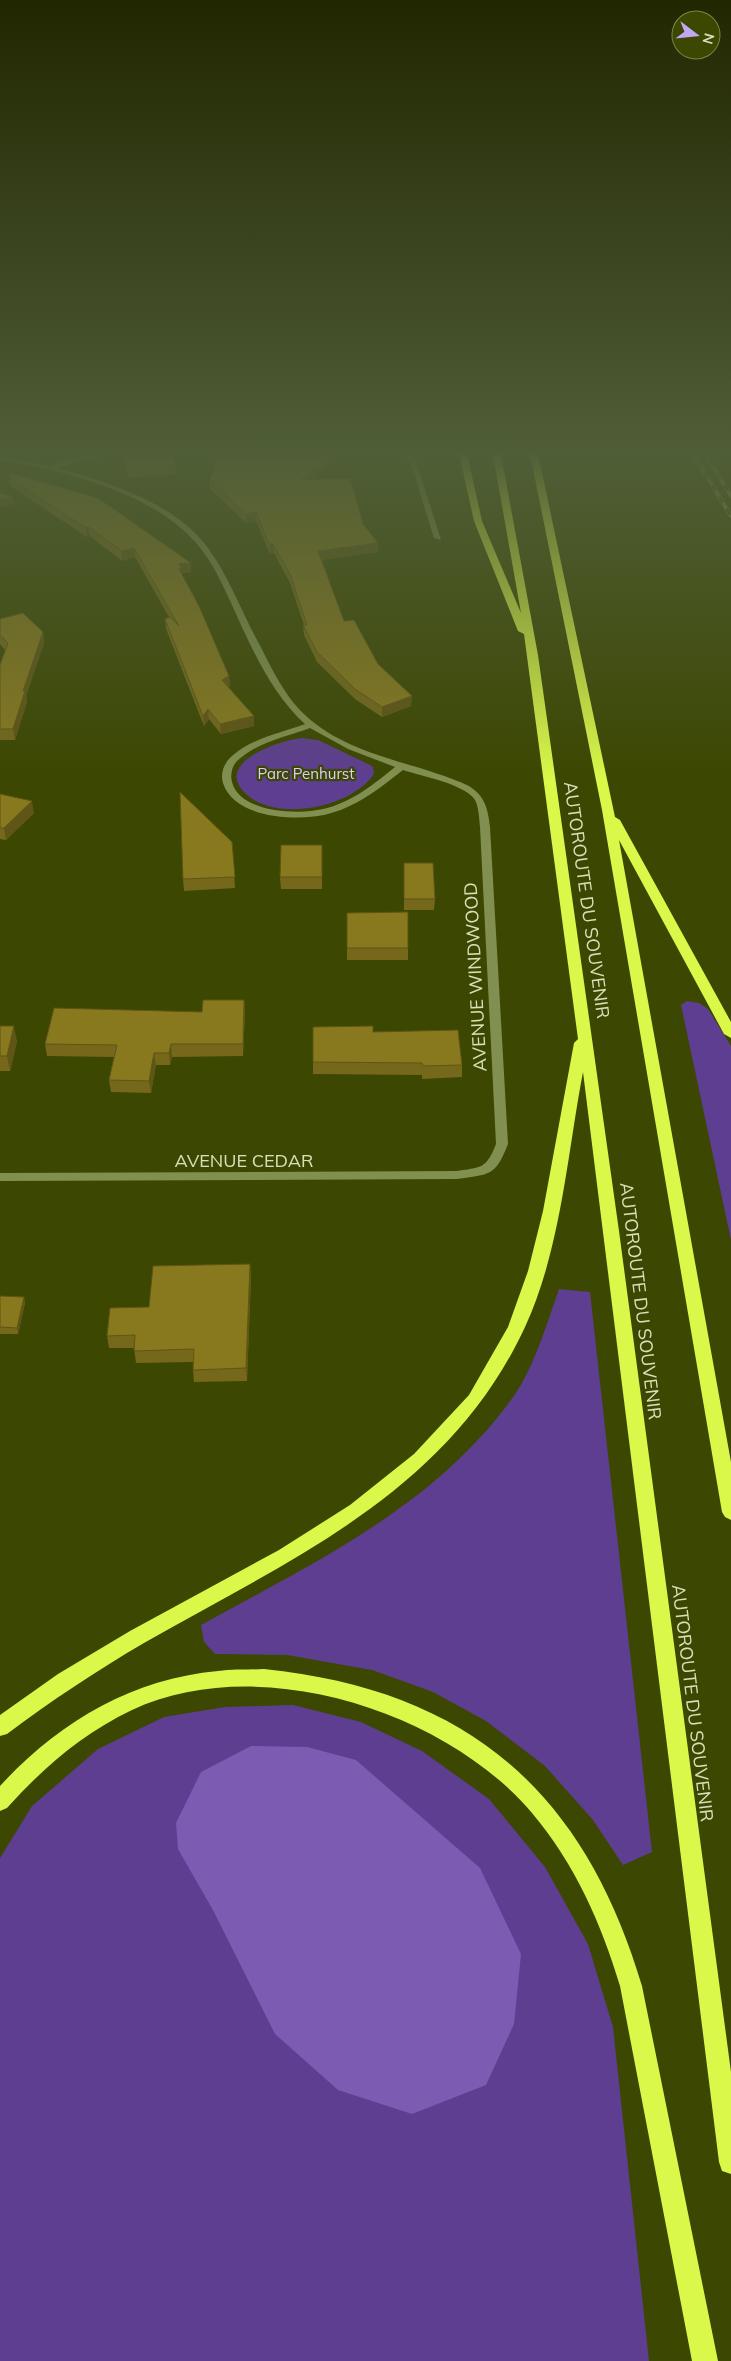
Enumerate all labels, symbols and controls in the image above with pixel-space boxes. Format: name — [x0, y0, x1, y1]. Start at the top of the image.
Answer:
north arrow — [671, 10, 721, 60]
text: N — [698, 31, 719, 46]
park label: Parc Penhurst — [258, 764, 354, 783]
street label: AUTOROUTE DU SOUVENIR — [559, 780, 615, 1020]
street label: AVENUE WINDWOOD — [459, 882, 491, 1072]
street label: AVENUE CEDAR — [174, 1149, 314, 1172]
street label: AUTOROUTE DU SOUVENIR — [615, 1181, 667, 1421]
street label: AUTOROUTE DU SOUVENIR — [667, 1583, 719, 1823]

